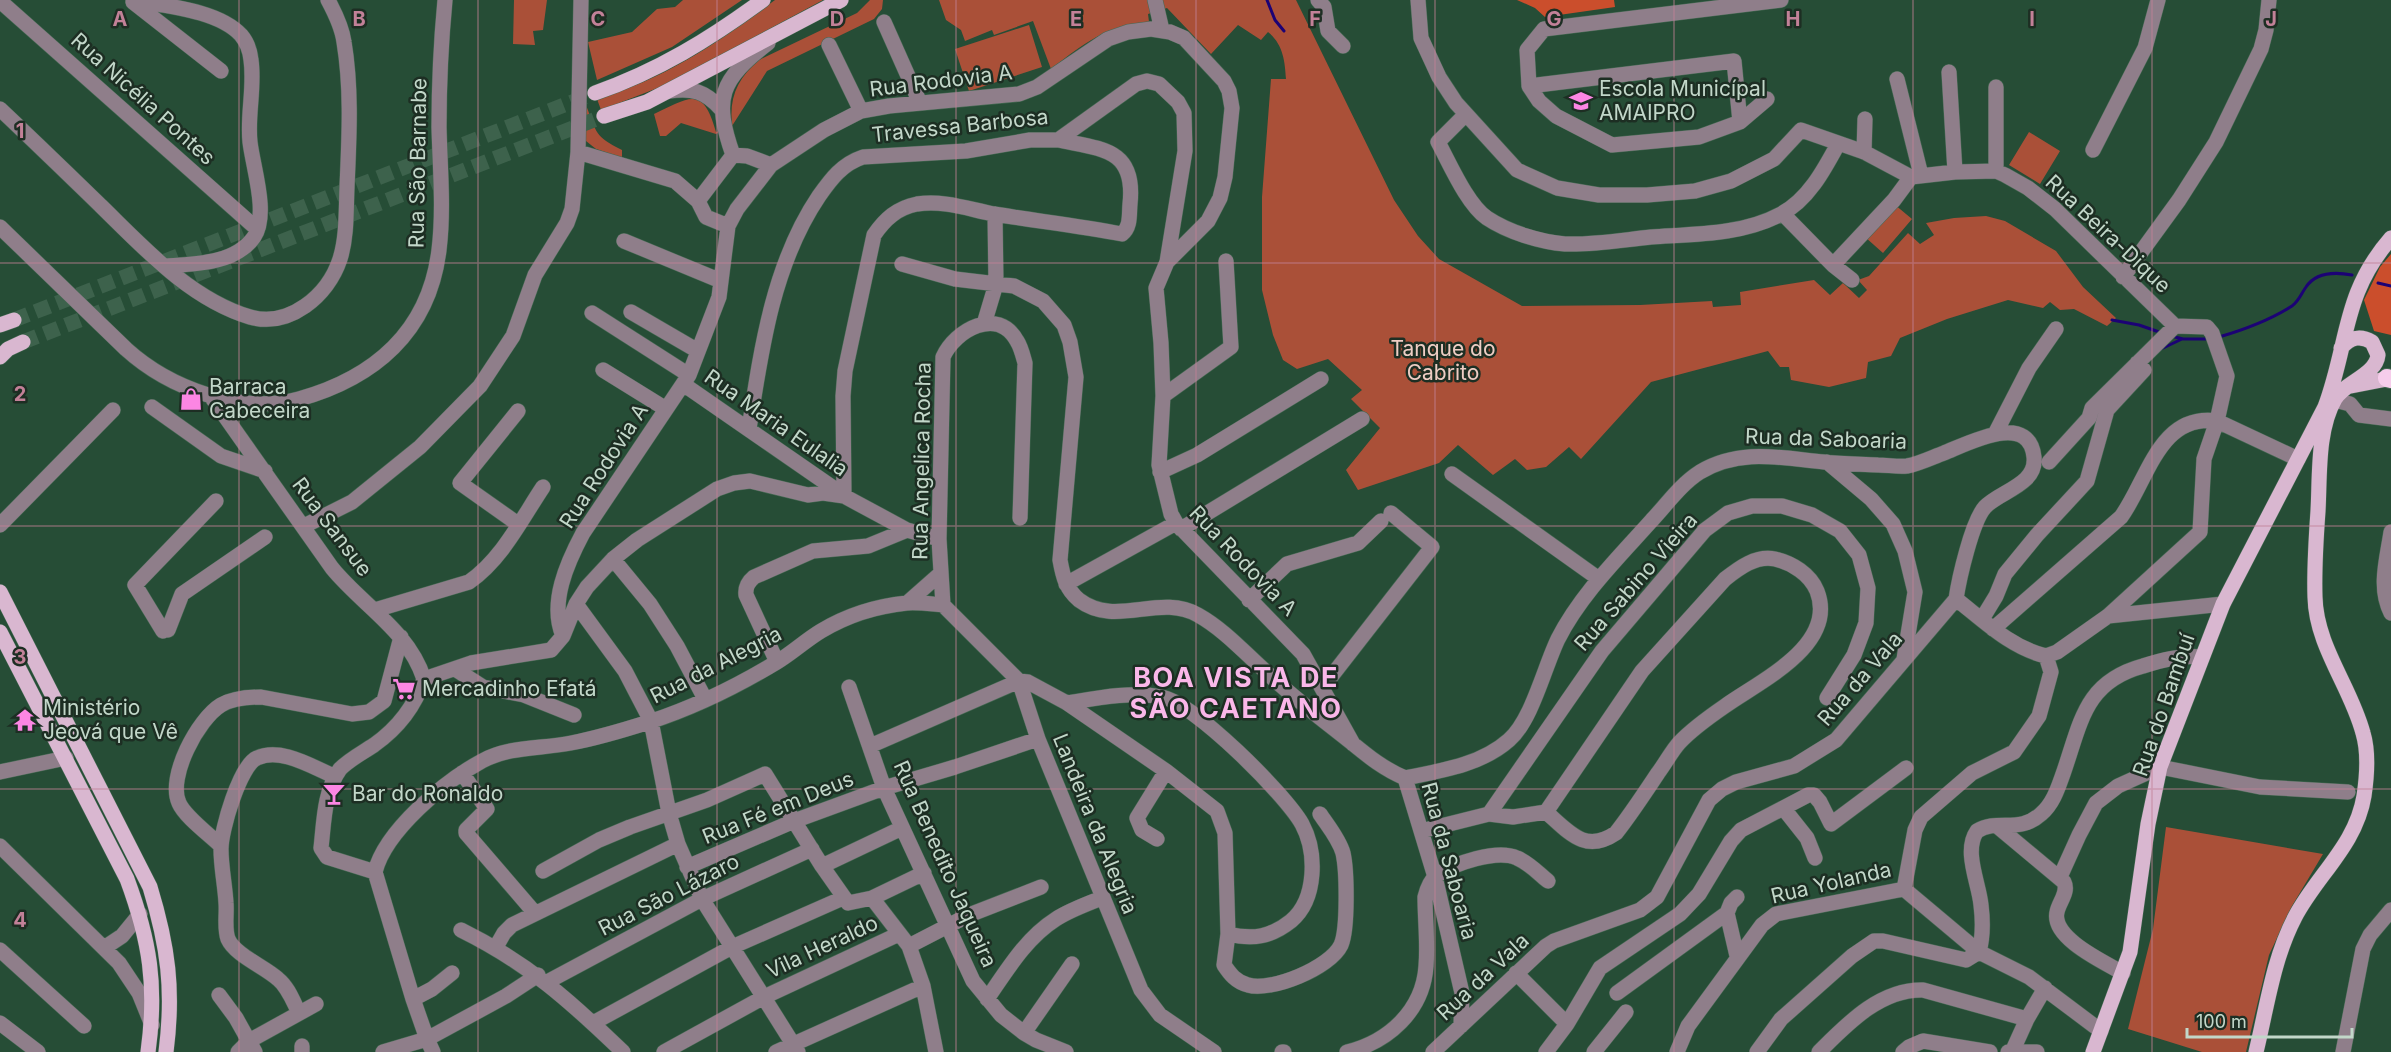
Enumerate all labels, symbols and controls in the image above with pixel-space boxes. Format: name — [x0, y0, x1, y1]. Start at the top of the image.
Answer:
text: A — [113, 7, 128, 31]
text: B — [352, 7, 366, 31]
text: C — [591, 7, 605, 31]
text: D — [830, 7, 844, 31]
text: E — [1070, 7, 1082, 31]
text: F — [1309, 7, 1321, 31]
text: G — [1546, 7, 1562, 31]
text: H — [1786, 7, 1800, 31]
text: I — [2029, 7, 2035, 31]
text: J — [2265, 7, 2277, 31]
street label: Rua Nicélia Pontes — [66, 27, 220, 170]
street label: Rua Rodovia A — [868, 59, 1014, 102]
place label: Escola Municípal AMAIPRO — [1599, 76, 1766, 125]
street label: Rua São Barnabe — [404, 78, 431, 248]
school or university icon: Escola Municípal AMAIPRO — [1568, 88, 1594, 114]
street label: Travessa Barbosa — [870, 104, 1049, 147]
text: 1 — [16, 119, 24, 143]
street label: Rua Beira-Dique — [2041, 169, 2176, 298]
park label: Tanque do Cabrito — [1390, 336, 1496, 385]
street label: Rua Angelica Rocha — [907, 362, 936, 560]
street label: Rua Maria Eulalia — [700, 364, 853, 481]
place label: Barraca Cabeceira — [209, 374, 310, 423]
text: 2 — [14, 382, 26, 406]
shop icon: Barraca Cabeceira — [178, 386, 204, 412]
street label: Rua Rodovia A — [554, 399, 653, 533]
street label: Rua da Saboaria — [1745, 423, 1907, 454]
street label: Rua Sansue — [287, 472, 378, 581]
street label: Rua Rodovia A — [1185, 500, 1302, 621]
street label: Rua Sabino Vieira — [1569, 508, 1702, 656]
street label: Rua da Alegria — [646, 621, 786, 708]
street label: Rua da Vala — [1812, 627, 1907, 731]
street label: Rua do Bambuí — [2127, 629, 2200, 779]
text: 3 — [14, 645, 26, 669]
district label: BOA VISTA DE SÃO CAETANO — [1130, 661, 1342, 725]
supermarket icon: Mercadinho Efatá — [391, 676, 417, 702]
place label: Mercadinho Efatá — [422, 676, 597, 701]
place label: Ministério Jeová que Vê — [43, 695, 178, 744]
temple icon: Ministério Jeová que Vê — [12, 707, 38, 733]
street label: Landeira da Alegria — [1048, 730, 1143, 918]
street label: Rua Benedito Jaqueira — [889, 757, 1002, 971]
street label: Rua Fé em Deus — [699, 766, 857, 849]
street label: Rua da Saboaria — [1416, 779, 1483, 942]
bar icon: Bar do Ronaldo — [321, 781, 347, 807]
place label: Bar do Ronaldo — [352, 781, 503, 806]
street label: Rua São Lázaro — [594, 848, 743, 941]
street label: Rua Yolanda — [1768, 857, 1894, 909]
text: 4 — [13, 908, 27, 932]
street label: Vila Heraldo — [762, 910, 882, 983]
street label: Rua da Vala — [1432, 928, 1534, 1025]
scale bar — [2187, 1001, 2352, 1039]
text: 100 m — [2196, 1011, 2247, 1032]

